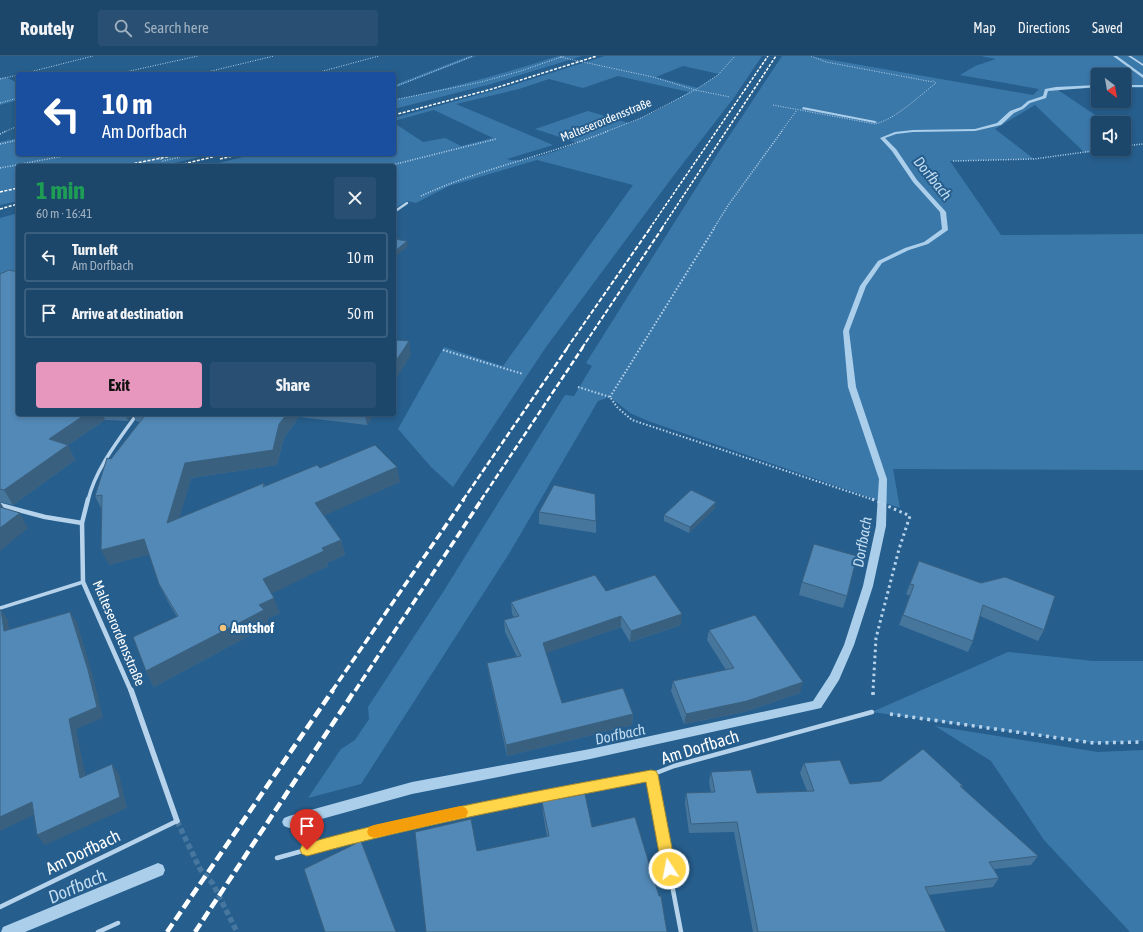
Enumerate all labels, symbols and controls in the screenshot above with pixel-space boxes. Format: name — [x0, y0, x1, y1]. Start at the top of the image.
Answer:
search box — [98, 10, 378, 46]
text: Routely — [20, 17, 74, 39]
icon: search — [112, 17, 134, 39]
text: Search here — [144, 19, 209, 36]
text: Map — [973, 20, 996, 36]
text: Directions — [1018, 20, 1070, 36]
text: Saved — [1092, 20, 1123, 36]
north arrow — [1091, 68, 1131, 108]
map controls — [1091, 68, 1131, 156]
icon: left — [36, 88, 88, 140]
text: 10 m — [102, 88, 152, 120]
street label: Malteserordensstraße — [558, 95, 654, 145]
button: sound — [1091, 116, 1131, 156]
text: Am Dorfbach — [102, 121, 187, 142]
water label: Dorfbach — [910, 153, 956, 203]
text: 1 min — [36, 177, 85, 204]
button: close — [334, 177, 376, 219]
text: 60 m · 16:41 — [36, 206, 92, 221]
text: Turn left — [72, 241, 118, 258]
icon: left — [38, 246, 60, 268]
text: 10 m — [347, 249, 374, 266]
text: Am Dorfbach — [72, 258, 134, 273]
icon: arrive — [38, 302, 60, 324]
text: Arrive at destination — [72, 305, 183, 322]
text: 50 m — [347, 305, 374, 322]
button: Exit — [36, 362, 202, 408]
button: Share — [210, 362, 376, 408]
water label: Dorfbach — [849, 516, 875, 568]
street label: Malteserordensstraße — [90, 578, 148, 688]
place label: Amtshof — [230, 620, 274, 636]
marker: Amtshof — [218, 623, 228, 633]
water label: Dorfbach — [593, 720, 647, 748]
street label: Am Dorfbach — [659, 726, 741, 768]
pin — [290, 809, 324, 850]
icon: arrive — [296, 815, 318, 837]
street label: Am Dorfbach — [42, 825, 124, 879]
position arrow — [648, 848, 690, 890]
water label: Dorfbach — [45, 864, 109, 908]

